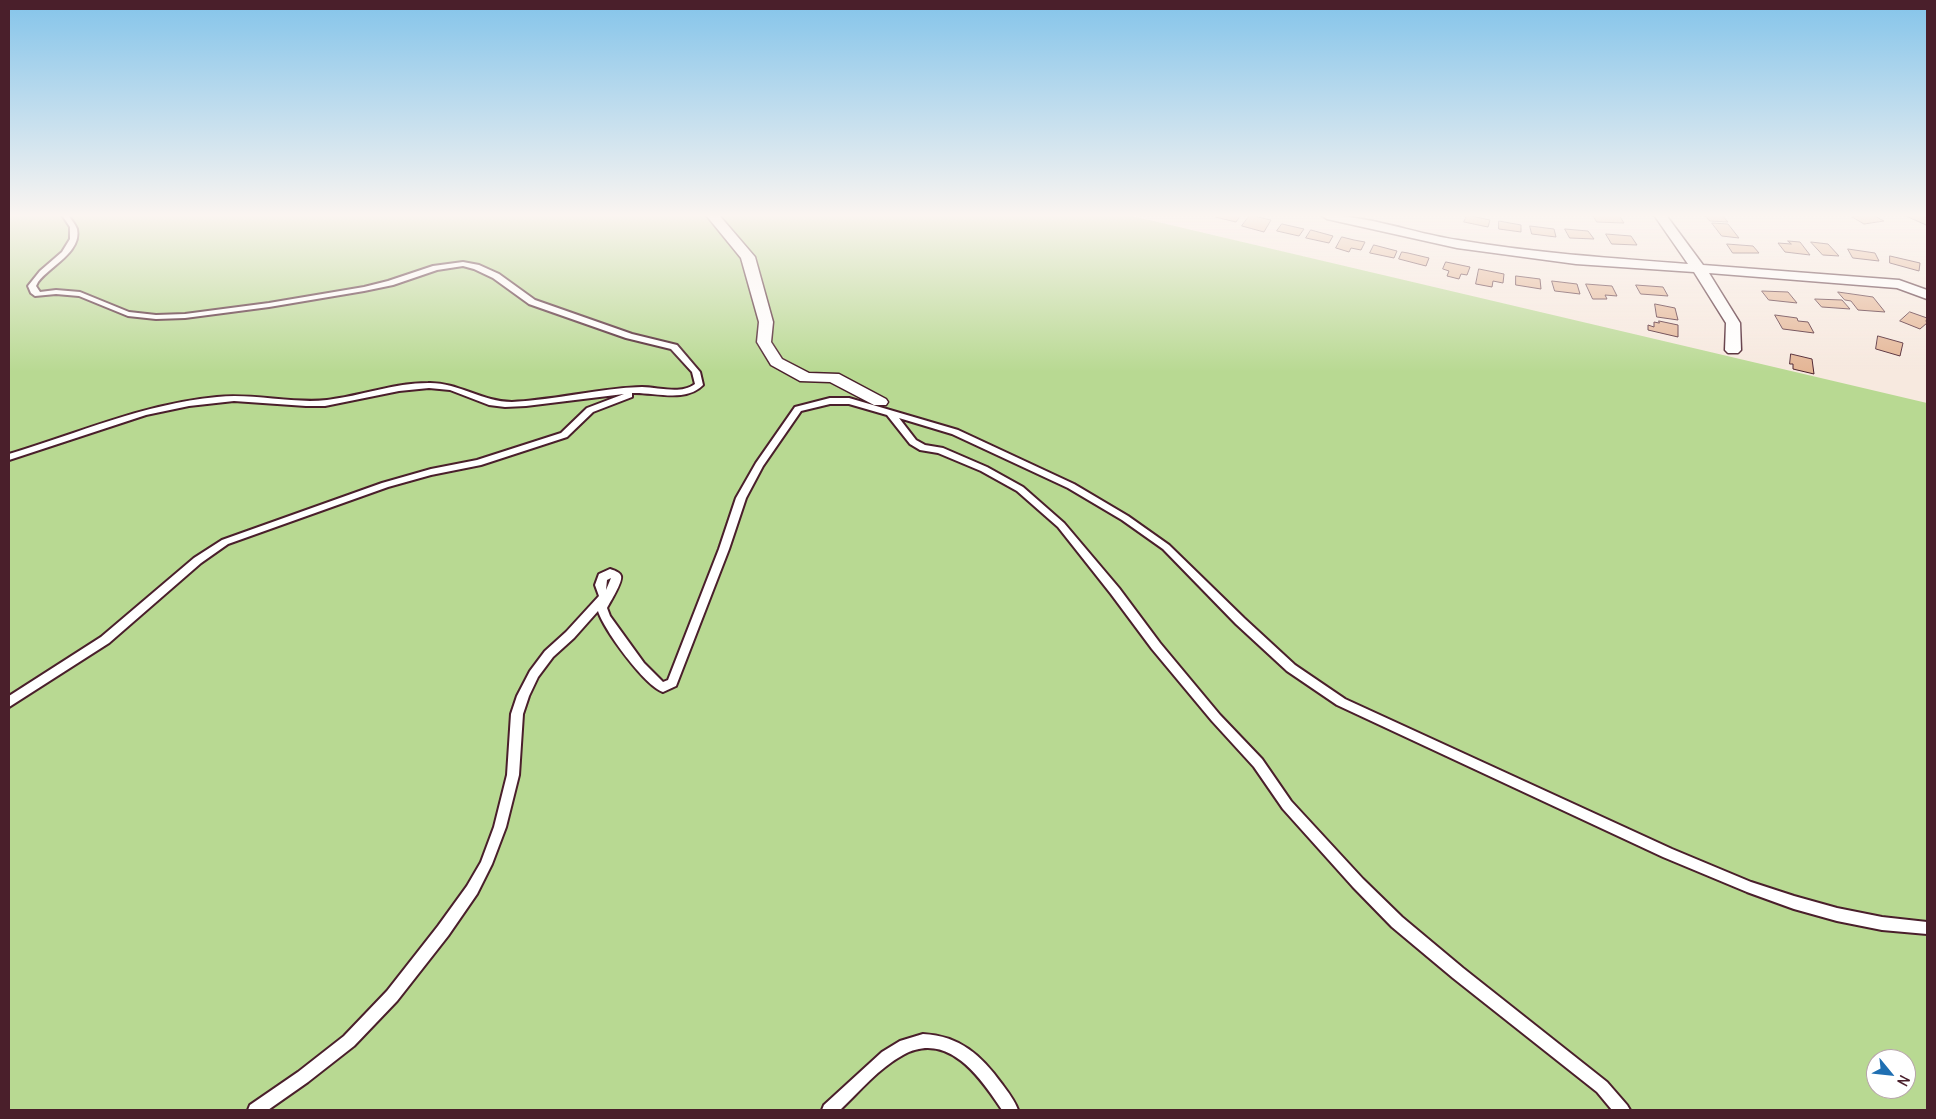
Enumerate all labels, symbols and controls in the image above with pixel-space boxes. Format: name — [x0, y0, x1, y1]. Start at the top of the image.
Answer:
north arrow — [1866, 1049, 1916, 1099]
text: N — [1893, 1072, 1914, 1089]

